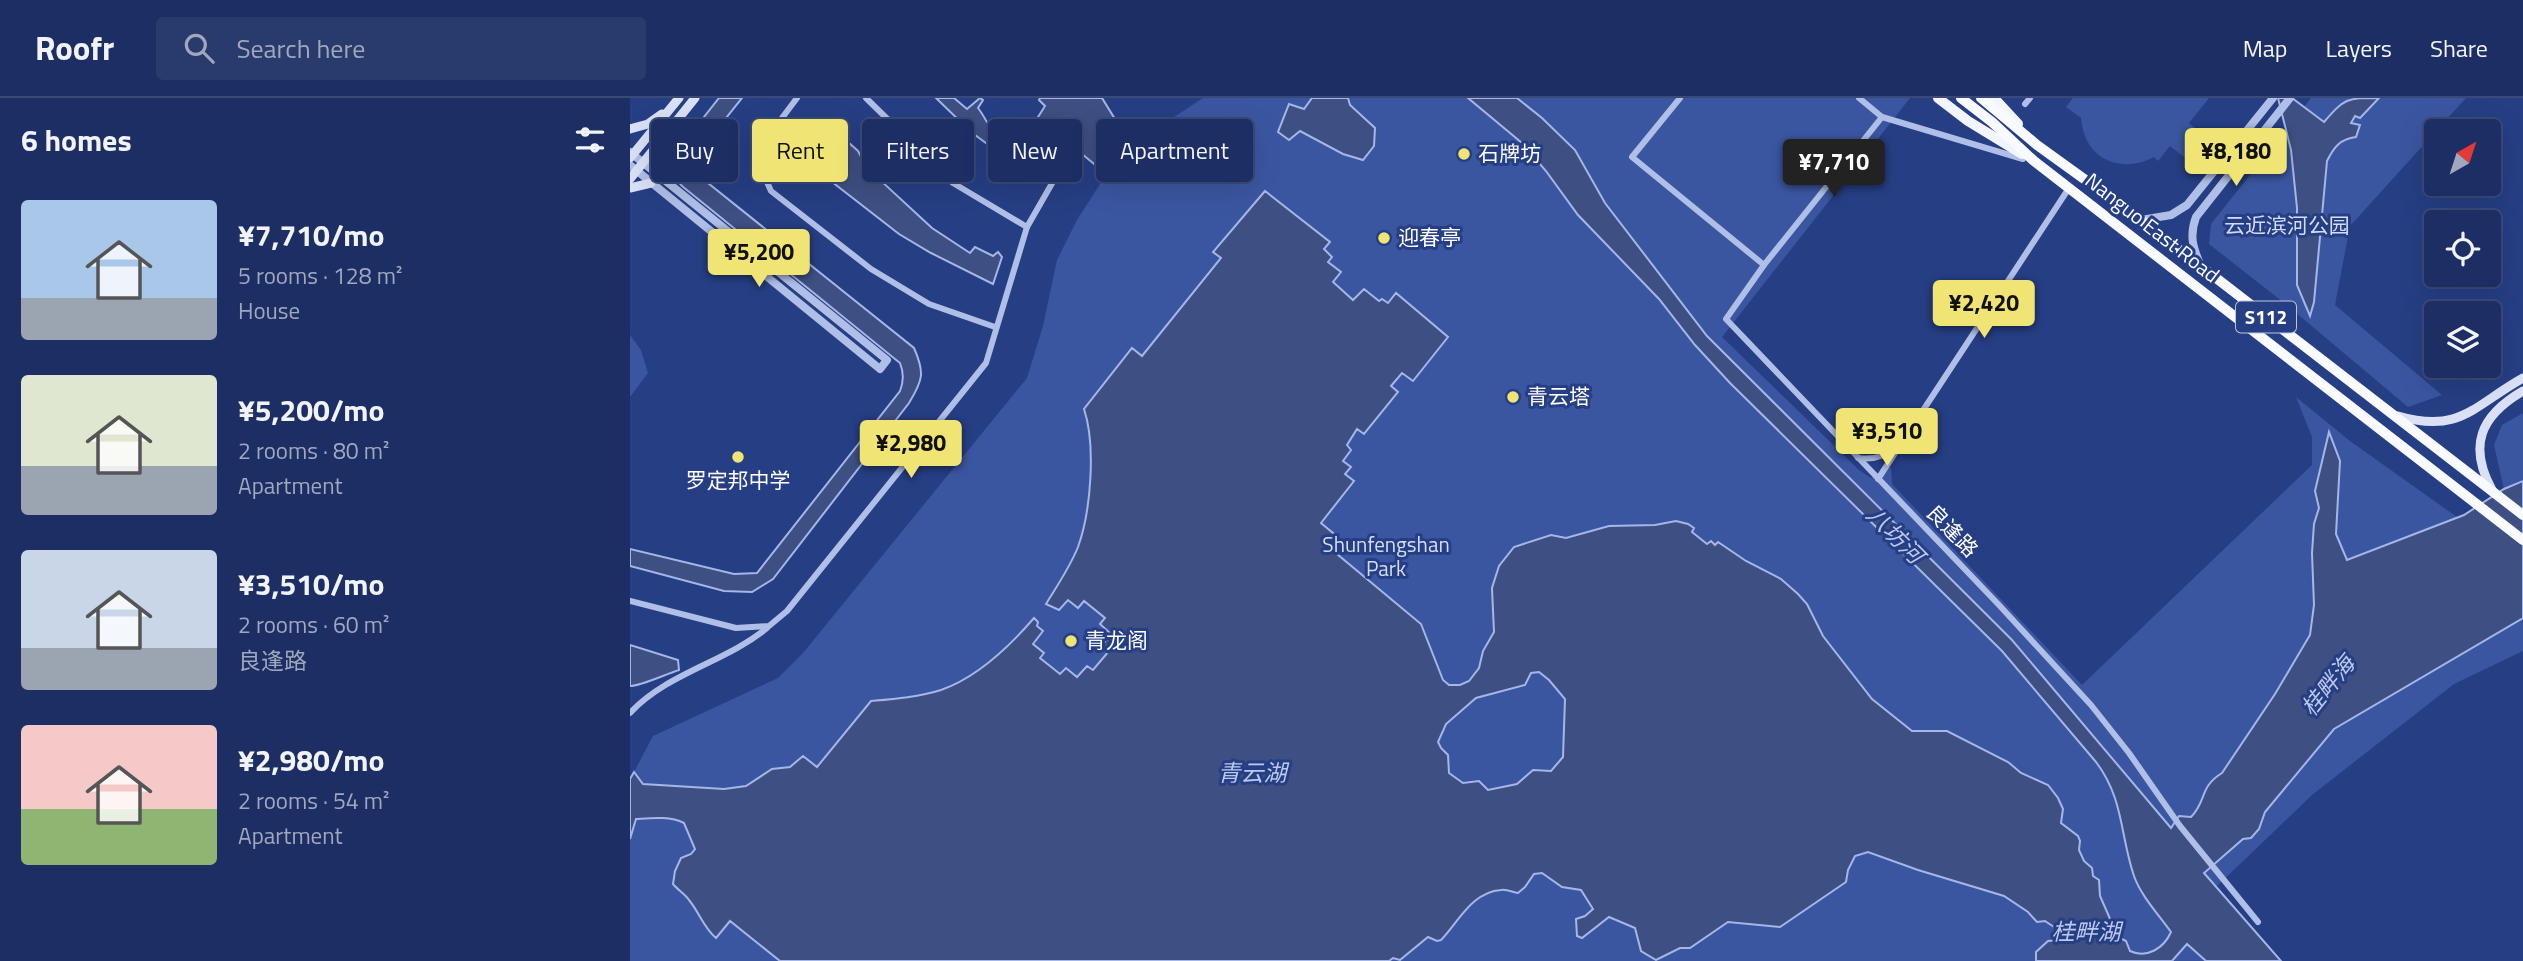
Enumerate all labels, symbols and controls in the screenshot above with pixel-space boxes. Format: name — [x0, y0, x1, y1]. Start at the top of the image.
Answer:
search box — [156, 17, 646, 80]
text: Roofr — [35, 23, 114, 73]
icon: search — [180, 29, 218, 67]
text: Search here — [236, 29, 365, 68]
text: Map — [2243, 30, 2288, 66]
text: Layers — [2326, 30, 2392, 66]
text: Share — [2430, 30, 2488, 66]
text: 6 homes — [21, 117, 132, 163]
chip: Buy — [651, 119, 738, 182]
chip: Rent — [752, 119, 848, 182]
chip: Filters — [862, 119, 974, 182]
chip: New — [988, 119, 1082, 182]
chip: Apartment — [1096, 119, 1253, 182]
north arrow — [2424, 119, 2501, 196]
map controls — [2424, 119, 2501, 378]
icon: filters — [571, 121, 609, 159]
pin: ¥8,180 — [2179, 129, 2293, 188]
text: ¥8,180 — [2201, 133, 2271, 168]
place label: 石牌坊 — [1478, 137, 1541, 169]
pin: ¥7,710 — [1777, 140, 1891, 199]
text: ¥7,710 — [1799, 144, 1869, 179]
marker: 石牌坊 — [1456, 146, 1472, 162]
street label: Nanguo East Road — [2079, 164, 2227, 290]
park label: 云近滨河公园 — [2224, 209, 2350, 241]
button: locate — [2424, 210, 2501, 287]
text: ¥7,710/mo — [238, 212, 384, 258]
place label: 迎春亭 — [1398, 221, 1461, 253]
icon: home — [77, 228, 161, 312]
pin: ¥5,200 — [702, 230, 816, 289]
marker: 迎春亭 — [1376, 230, 1392, 246]
text: ¥5,200 — [724, 234, 794, 269]
text: 5 rooms · 128 m² — [238, 258, 402, 293]
pin: ¥2,420 — [1927, 280, 2041, 340]
text: ¥2,420 — [1949, 285, 2019, 320]
text: House — [238, 293, 300, 328]
button: layers — [2424, 301, 2501, 378]
road number: S112 — [2236, 302, 2296, 332]
place label: 青云塔 — [1527, 380, 1590, 412]
text: ¥5,200/mo — [238, 387, 384, 433]
marker: 青云塔 — [1505, 389, 1521, 405]
icon: home — [77, 403, 161, 487]
pin: ¥3,510 — [1830, 408, 1944, 468]
text: ¥3,510 — [1852, 413, 1922, 448]
pin: ¥2,980 — [854, 420, 968, 480]
text: ¥2,980 — [876, 425, 946, 460]
text: 2 rooms · 80 m² — [238, 433, 389, 468]
marker: 罗定邦中学 — [730, 449, 746, 465]
place label: 罗定邦中学 — [686, 464, 791, 496]
text: Apartment — [238, 468, 343, 503]
street label: 良逢路 — [1919, 497, 1986, 564]
water label: 八坊河 — [1859, 498, 1935, 574]
park label: Shunfengshan Park — [1322, 528, 1450, 584]
text: ¥3,510/mo — [238, 561, 384, 607]
icon: home — [77, 578, 161, 662]
text: 2 rooms · 60 m² — [238, 607, 389, 642]
place label: 青龙阁 — [1085, 624, 1148, 656]
marker: 青龙阁 — [1063, 633, 1079, 649]
text: 良逢路 — [238, 643, 307, 678]
water label: 桂畔海 — [2292, 646, 2365, 724]
text: ¥2,980/mo — [238, 737, 384, 783]
icon: home — [77, 753, 161, 837]
water label: 青云湖 — [1218, 755, 1290, 790]
text: 2 rooms · 54 m² — [238, 783, 389, 818]
text: Apartment — [238, 818, 343, 853]
water label: 桂畔湖 — [2052, 914, 2124, 949]

